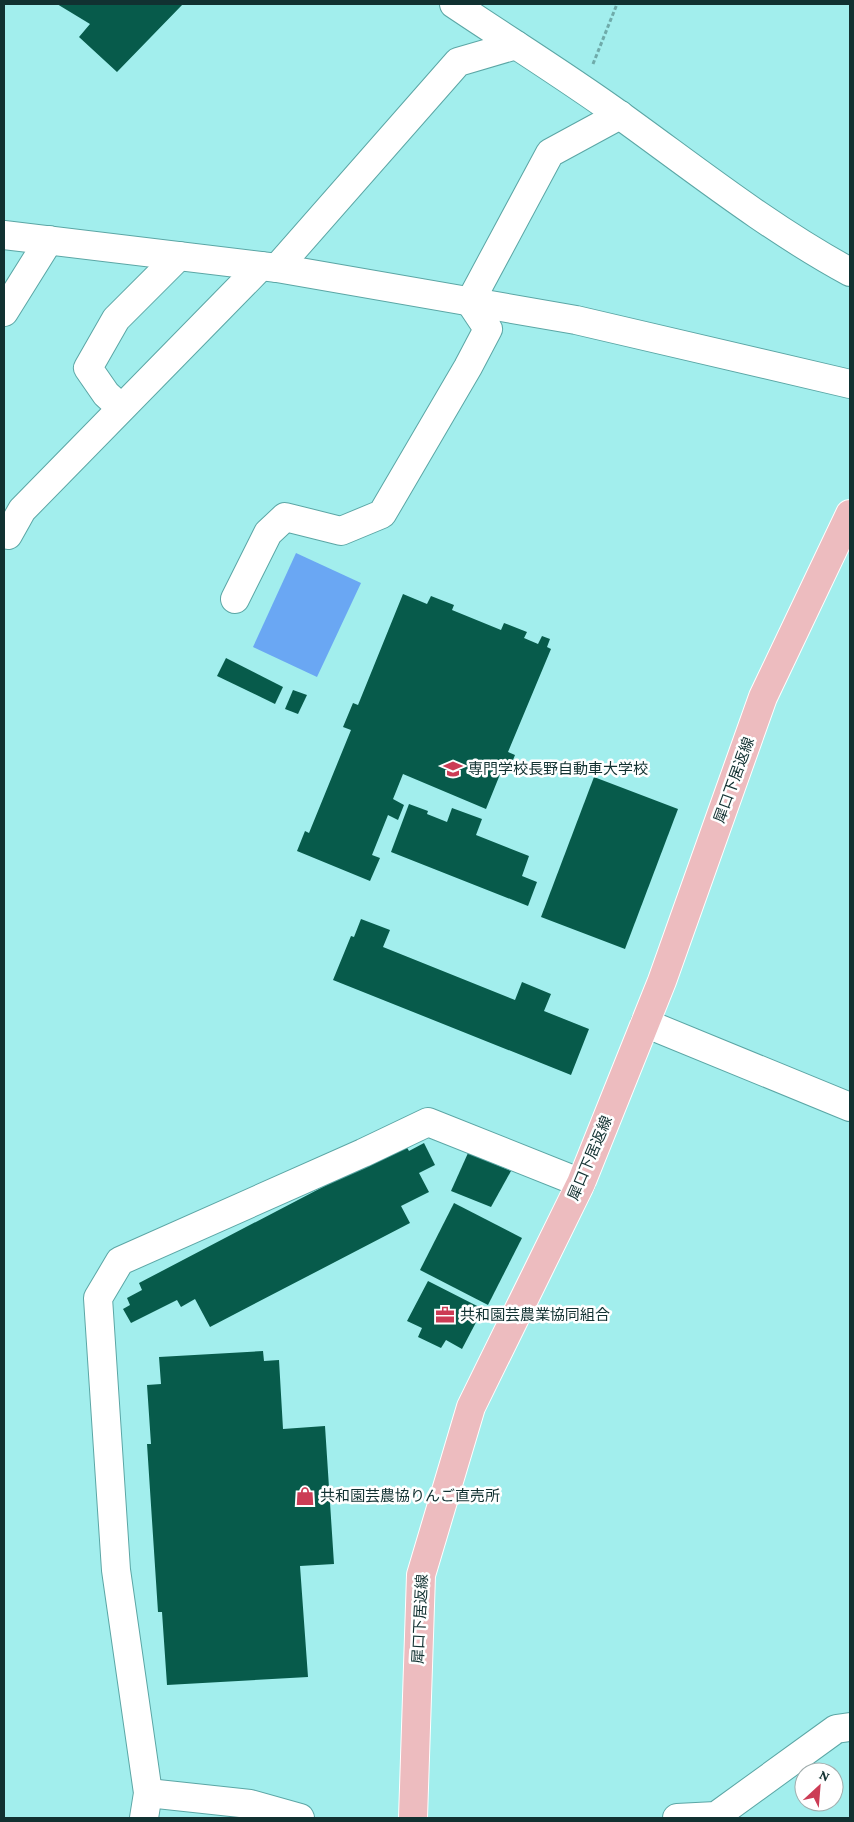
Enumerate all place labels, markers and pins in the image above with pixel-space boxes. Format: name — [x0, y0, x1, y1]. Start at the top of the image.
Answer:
school or university icon: 専門学校長野自動車大学校 — [442, 758, 464, 780]
place label: 専門学校長野自動車大学校 — [468, 761, 648, 777]
office icon: 共和園芸農業協同組合 — [434, 1304, 456, 1326]
place label: 共和園芸農業協同組合 — [460, 1306, 610, 1323]
shop icon: 共和園芸農協りんご直売所 — [294, 1485, 316, 1507]
place label: 共和園芸農協りんご直売所 — [320, 1487, 500, 1504]

